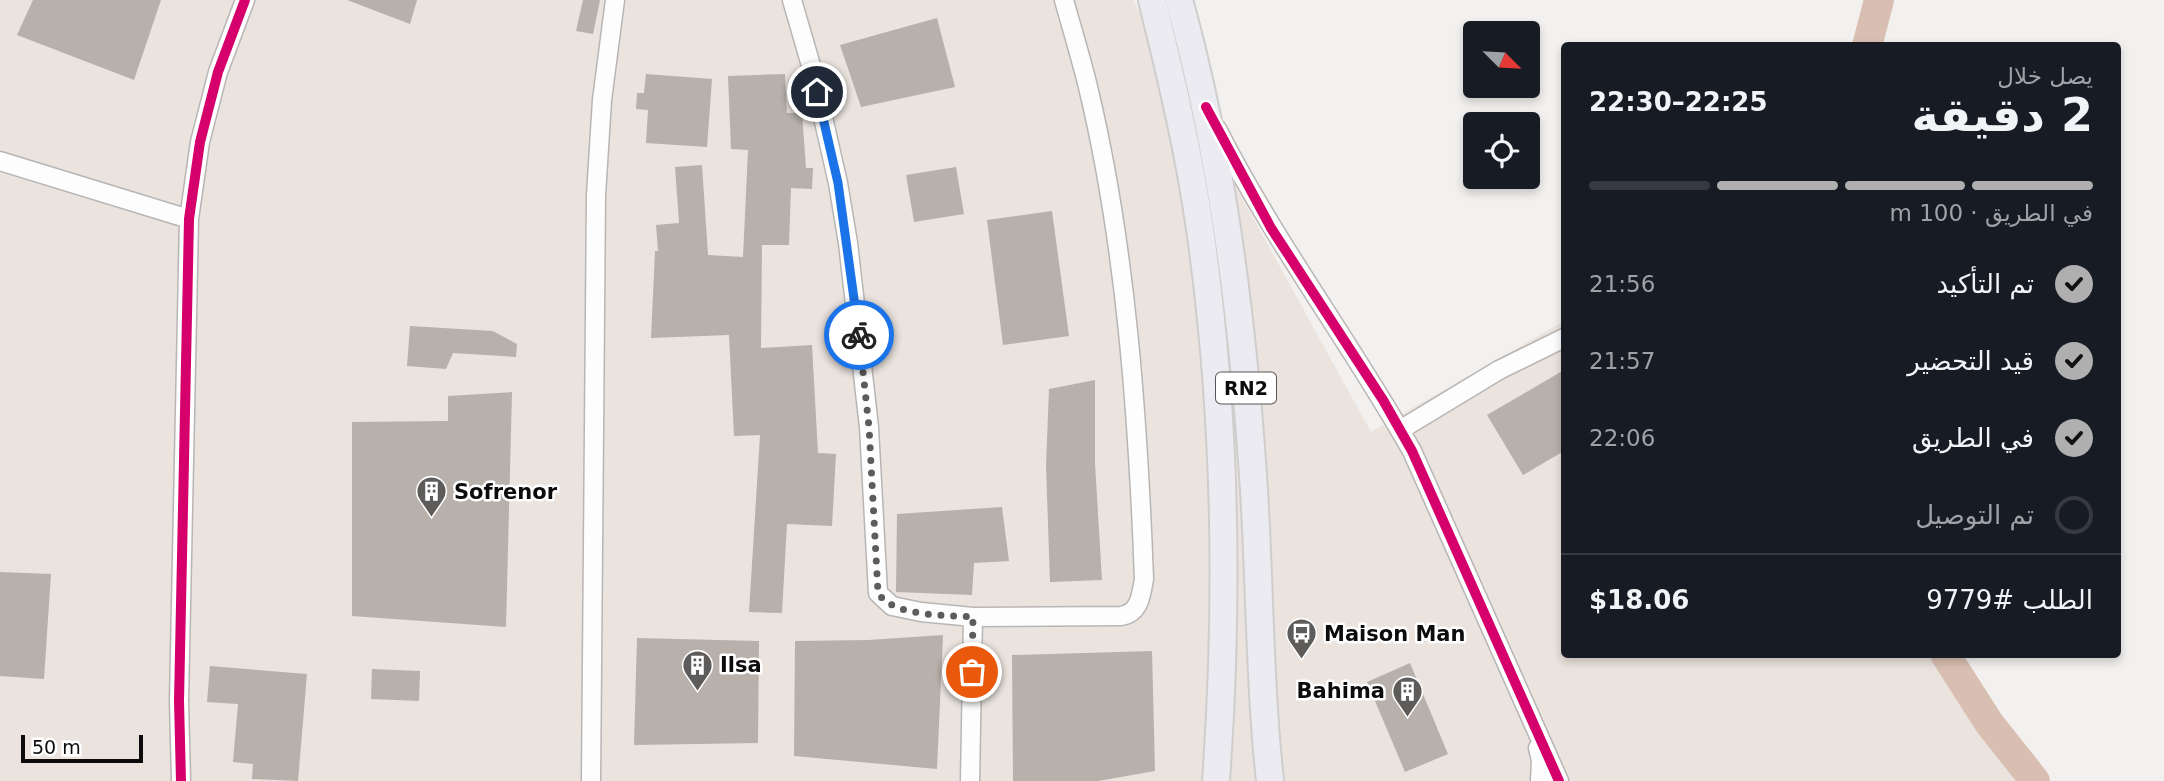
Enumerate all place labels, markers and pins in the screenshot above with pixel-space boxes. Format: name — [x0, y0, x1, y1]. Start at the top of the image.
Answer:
pin — [787, 62, 847, 122]
building icon: Sofrenor — [414, 475, 448, 519]
place label: Sofrenor — [454, 480, 558, 504]
bus stop icon: Maison Man — [1284, 617, 1318, 661]
place label: Maison Man — [1324, 622, 1465, 646]
pin — [942, 642, 1002, 702]
building icon: Ilsa — [680, 648, 714, 692]
place label: Ilsa — [720, 653, 762, 677]
building icon: Bahima — [1391, 674, 1425, 718]
place label: Bahima — [1297, 679, 1385, 703]

